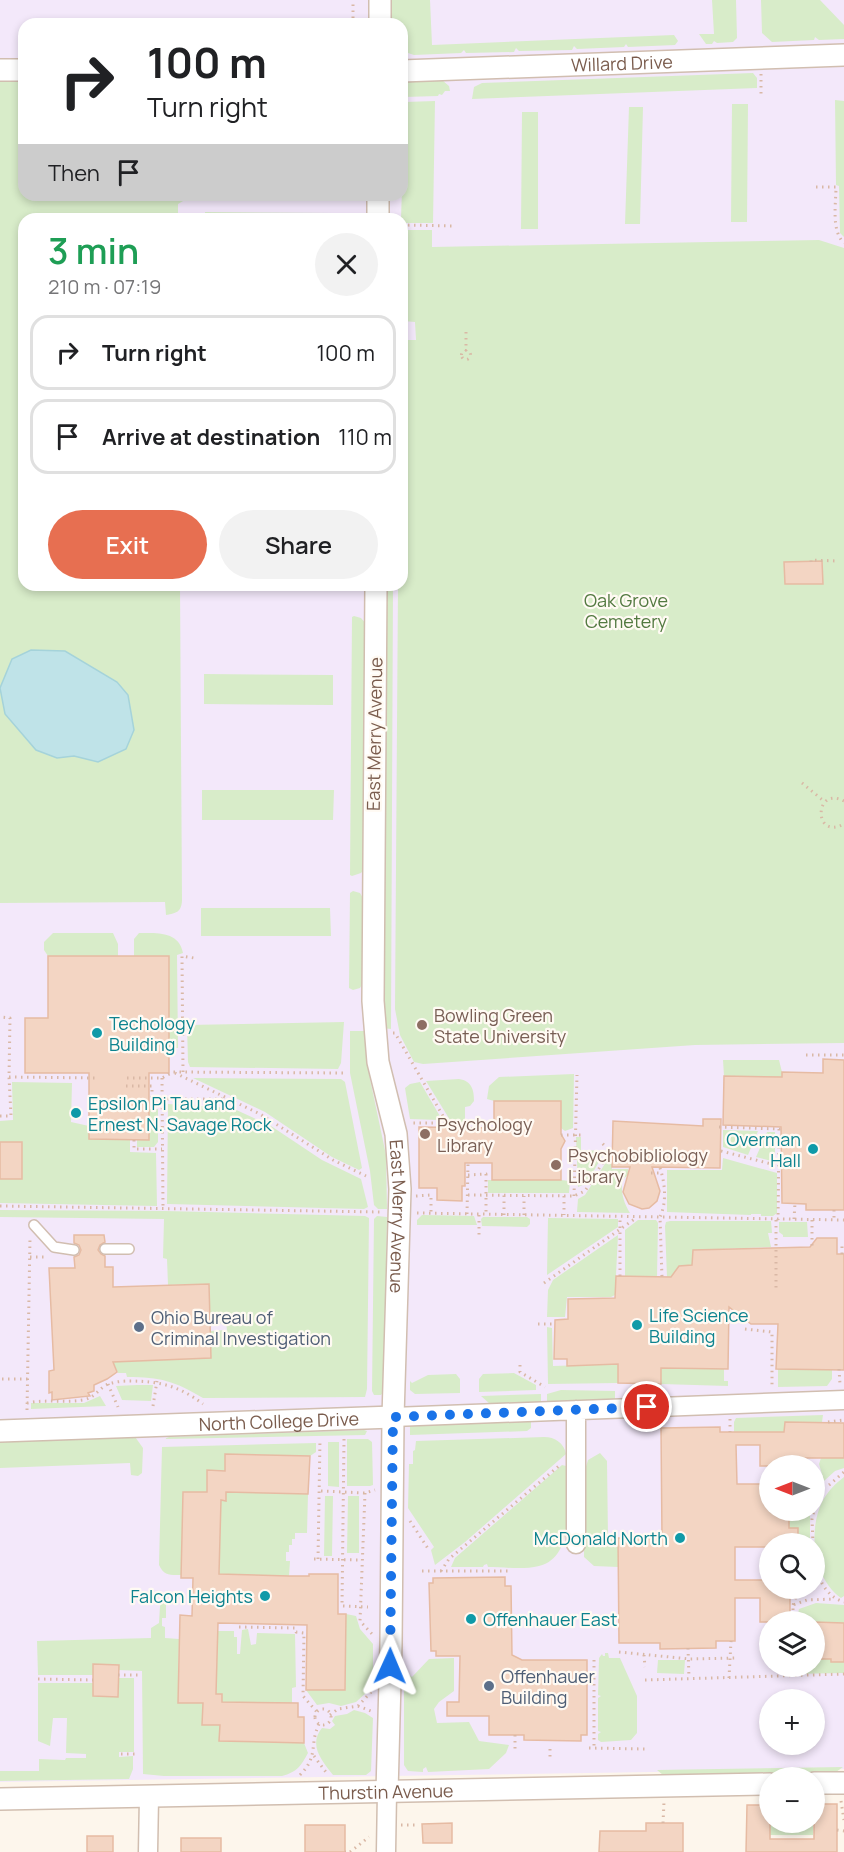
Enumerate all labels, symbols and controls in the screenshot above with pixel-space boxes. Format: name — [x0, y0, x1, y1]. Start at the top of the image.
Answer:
text: 100 m — [147, 33, 267, 91]
icon: right — [48, 42, 126, 120]
street label: Willard Drive — [571, 49, 673, 77]
text: Turn right — [147, 88, 268, 125]
icon: arrive — [112, 156, 145, 189]
text: Then — [48, 158, 100, 188]
text: 3 min — [48, 226, 139, 275]
button: close — [315, 233, 378, 296]
text: 210 m · 07:19 — [48, 273, 161, 300]
icon: right — [51, 336, 84, 369]
text: Turn right — [102, 338, 207, 368]
text: 100 m — [317, 338, 375, 368]
icon: arrive — [51, 420, 84, 453]
text: Arrive at destination — [102, 422, 320, 452]
text: 110 m — [338, 422, 392, 452]
button: Exit — [48, 510, 207, 579]
button: Share — [219, 510, 378, 579]
park label: Oak Grove Cemetery — [584, 588, 668, 633]
street label: East Merry Avenue — [361, 657, 387, 811]
place label: Bowling Green State University — [434, 1003, 567, 1048]
place label: Techology Building — [109, 1011, 196, 1056]
marker: Bowling Green State University — [415, 1018, 429, 1032]
marker: Techology Building — [90, 1026, 104, 1040]
place label: Epsilon Pi Tau and Ernest N. Savage Rock — [88, 1091, 273, 1136]
marker: Epsilon Pi Tau and Ernest N. Savage Rock — [69, 1106, 83, 1120]
place label: Psychology Library — [437, 1112, 533, 1157]
marker: Psychology Library — [418, 1127, 432, 1141]
place label: Overman Hall — [726, 1127, 801, 1172]
street label: East Merry Avenue — [384, 1139, 412, 1294]
marker: Overman Hall — [806, 1142, 820, 1156]
place label: Psychobibliology Library — [568, 1143, 708, 1188]
marker: Psychobibliology Library — [549, 1158, 563, 1172]
place label: Life Science Building — [649, 1303, 749, 1348]
place label: Ohio Bureau of Criminal Investigation — [151, 1305, 331, 1350]
marker: Life Science Building — [630, 1318, 644, 1332]
marker: Ohio Bureau of Criminal Investigation — [132, 1320, 146, 1334]
pin — [621, 1381, 672, 1432]
icon: arrive — [630, 1390, 663, 1423]
street label: North College Drive — [198, 1406, 359, 1436]
north arrow — [759, 1455, 825, 1521]
map controls — [759, 1455, 825, 1833]
place label: McDonald North — [534, 1526, 668, 1550]
marker: McDonald North — [673, 1531, 687, 1545]
button: search — [759, 1533, 825, 1599]
place label: Falcon Heights — [130, 1584, 253, 1608]
marker: Falcon Heights — [258, 1589, 272, 1603]
place label: Offenhauer East — [483, 1607, 617, 1631]
button: layers — [759, 1611, 825, 1677]
marker: Offenhauer East — [464, 1612, 478, 1626]
position arrow — [358, 1634, 422, 1698]
place label: Offenhauer Building — [501, 1664, 595, 1709]
marker: Offenhauer Building — [482, 1679, 496, 1693]
button: + — [759, 1689, 825, 1755]
button: − — [759, 1767, 825, 1833]
street label: Thurstin Avenue — [318, 1778, 454, 1805]

